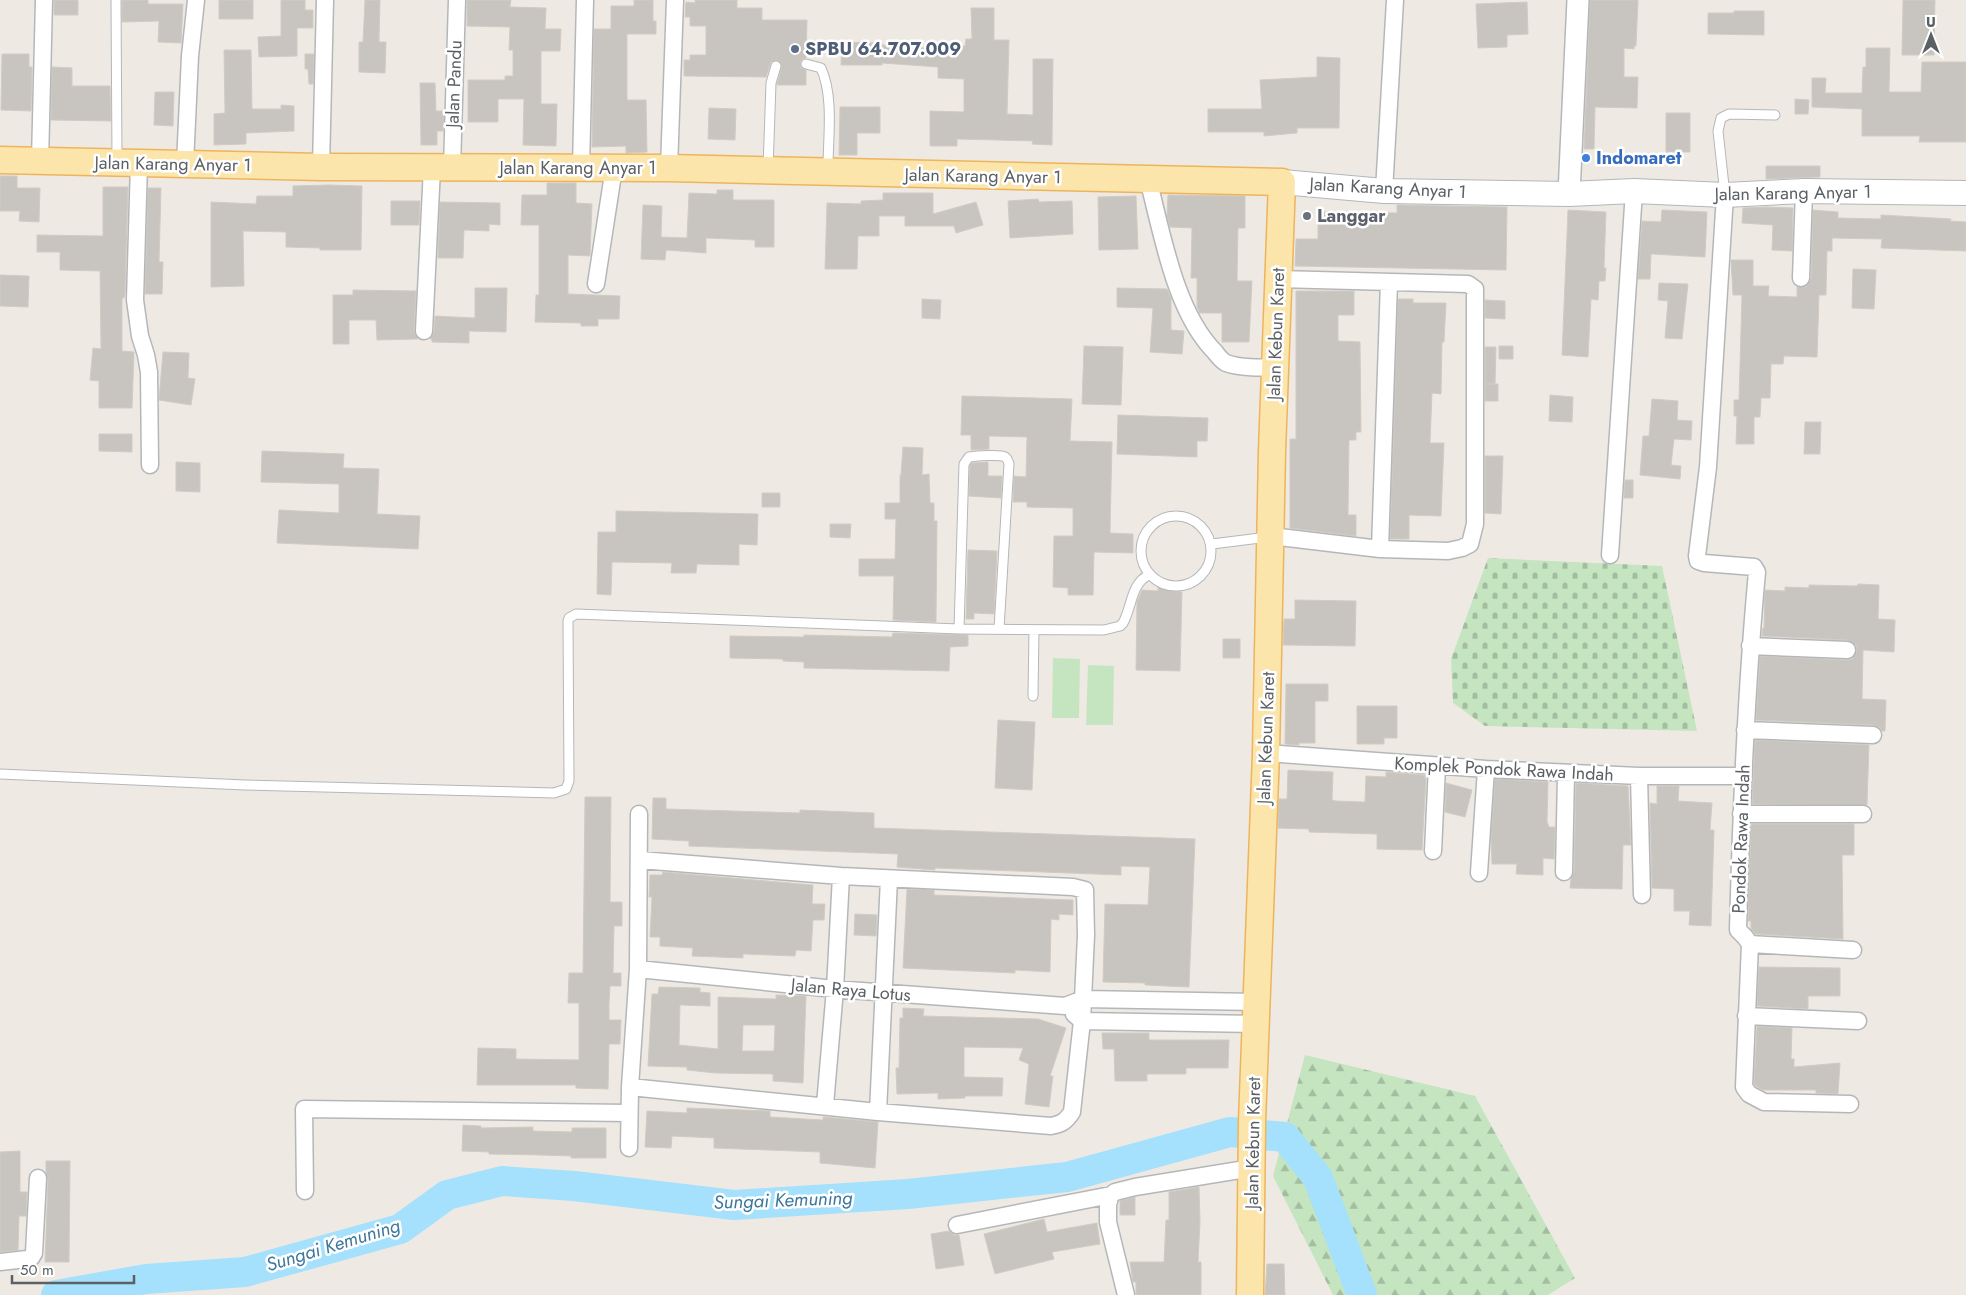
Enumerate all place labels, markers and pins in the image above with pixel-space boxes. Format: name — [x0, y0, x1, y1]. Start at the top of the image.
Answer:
place label: SPBU 64.707.009 — [805, 36, 961, 62]
marker: SPBU 64.707.009 — [789, 43, 801, 55]
place label: Indomaret — [1596, 145, 1682, 171]
marker: Indomaret — [1580, 152, 1592, 164]
place label: Langgar — [1317, 203, 1386, 229]
marker: Langgar — [1301, 210, 1313, 222]

